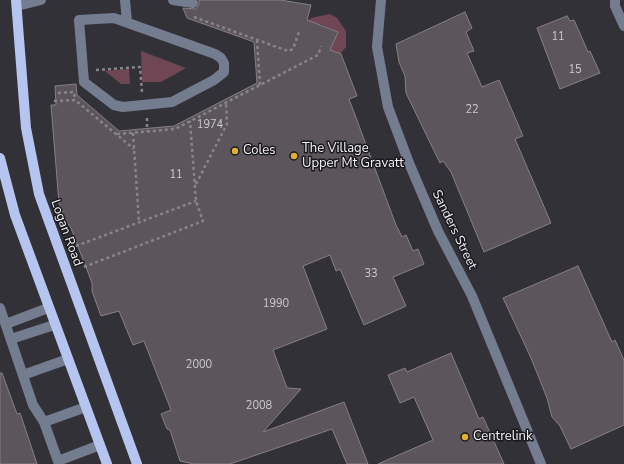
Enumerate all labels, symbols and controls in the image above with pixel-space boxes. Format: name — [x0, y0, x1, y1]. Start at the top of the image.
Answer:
house number: 11 — [551, 30, 565, 44]
house number: 15 — [568, 63, 582, 77]
house number: 22 — [465, 103, 479, 117]
house number: 1974 — [197, 118, 223, 132]
place label: The Village Upper Mt Gravatt — [302, 141, 404, 172]
place label: Coles — [243, 143, 275, 159]
marker: Coles — [230, 146, 240, 156]
marker: The Village Upper Mt Gravatt — [289, 151, 299, 161]
house number: 11 — [169, 168, 183, 182]
street label: Sanders Street — [428, 188, 480, 272]
street label: Logan Road — [47, 198, 85, 268]
house number: 33 — [364, 267, 378, 281]
house number: 1990 — [263, 297, 289, 311]
house number: 2000 — [186, 358, 212, 372]
house number: 2008 — [246, 399, 272, 413]
place label: Centrelink — [473, 429, 532, 445]
marker: Centrelink — [460, 432, 470, 442]

